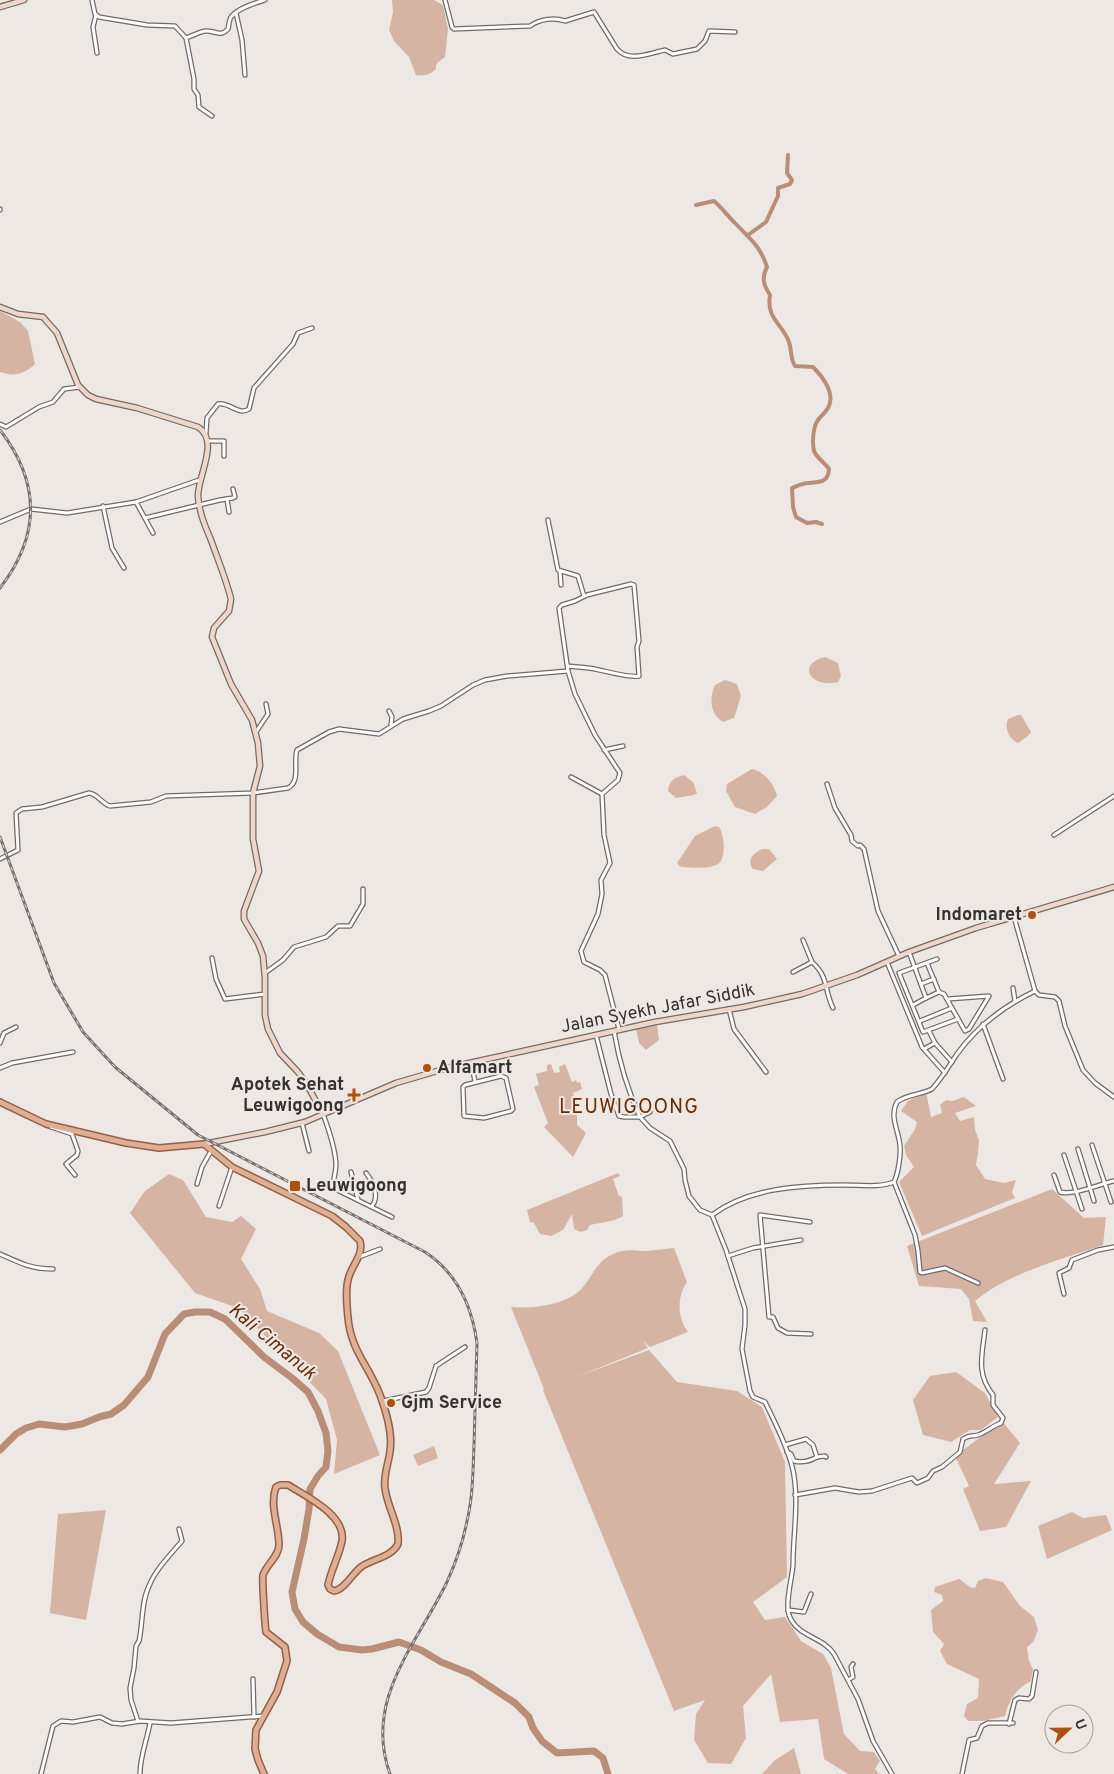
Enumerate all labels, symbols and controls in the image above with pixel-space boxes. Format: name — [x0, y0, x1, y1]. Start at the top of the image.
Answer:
place label: Indomaret — [936, 904, 1022, 927]
marker: Indomaret — [1026, 909, 1038, 921]
street label: Jalan Syekh Jafar Siddik — [559, 979, 757, 1039]
place label: Alfamart — [437, 1057, 512, 1080]
marker: Alfamart — [421, 1062, 433, 1074]
place label: Apotek Sehat Leuwigoong — [231, 1074, 344, 1118]
marker: Apotek Sehat Leuwigoong — [348, 1089, 360, 1101]
district label: LEUWIGOONG — [559, 1095, 699, 1121]
place label: Leuwigoong — [306, 1175, 407, 1198]
marker: Leuwigoong — [288, 1179, 302, 1193]
water label: Kali Cimanuk — [223, 1298, 321, 1386]
place label: Gjm Service — [401, 1392, 502, 1415]
marker: Gjm Service — [385, 1397, 397, 1409]
north arrow — [1044, 1704, 1094, 1754]
text: U — [1070, 1717, 1089, 1732]

